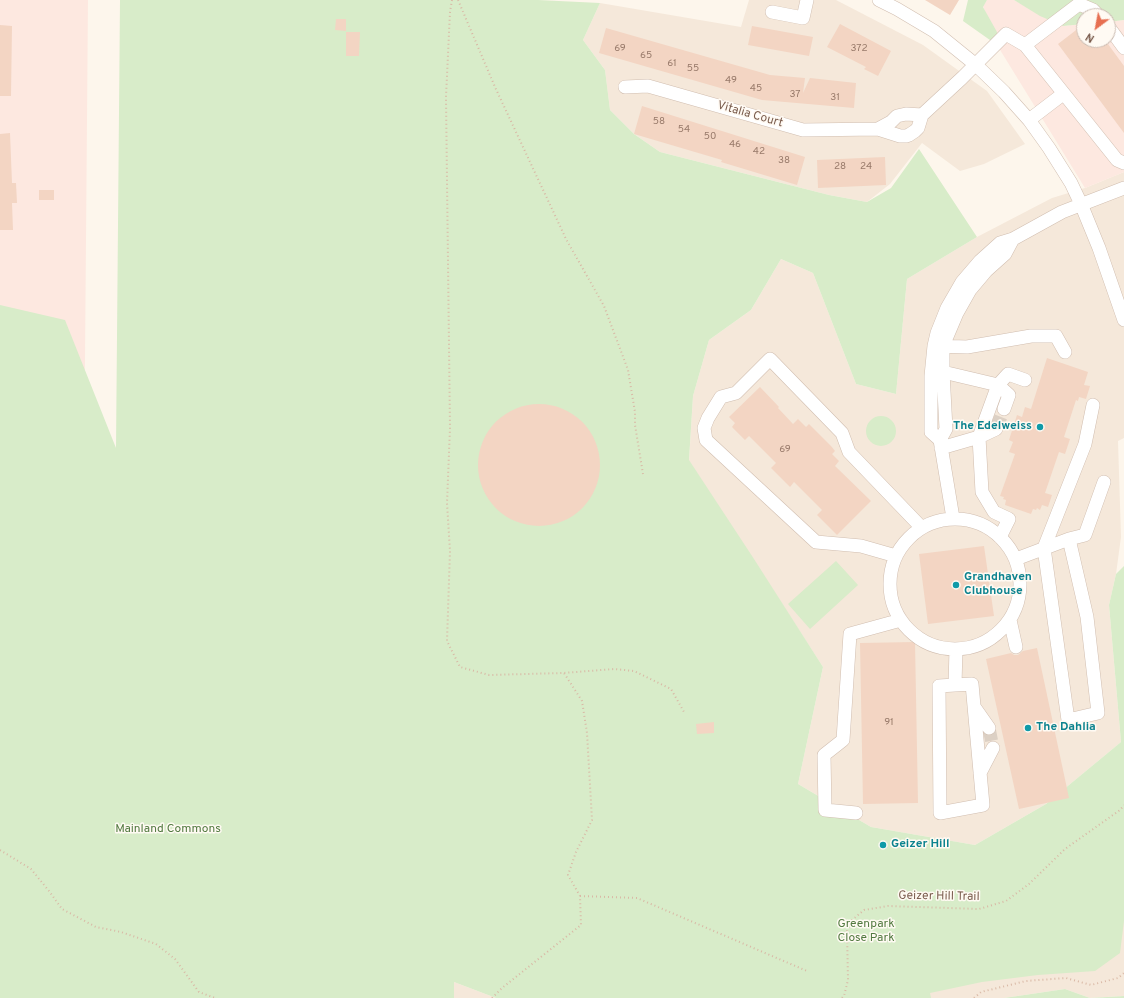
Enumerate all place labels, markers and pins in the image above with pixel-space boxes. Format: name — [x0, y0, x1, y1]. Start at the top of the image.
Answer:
place label: The Edelweiss — [953, 420, 1032, 434]
marker: The Edelweiss — [1035, 422, 1045, 432]
place label: Grandhaven Clubhouse — [964, 571, 1032, 599]
marker: Grandhaven Clubhouse — [951, 580, 961, 590]
place label: The Dahlia — [1036, 721, 1096, 735]
marker: The Dahlia — [1023, 723, 1033, 733]
place label: Geizer Hill — [891, 838, 949, 852]
marker: Geizer Hill — [878, 840, 888, 850]

